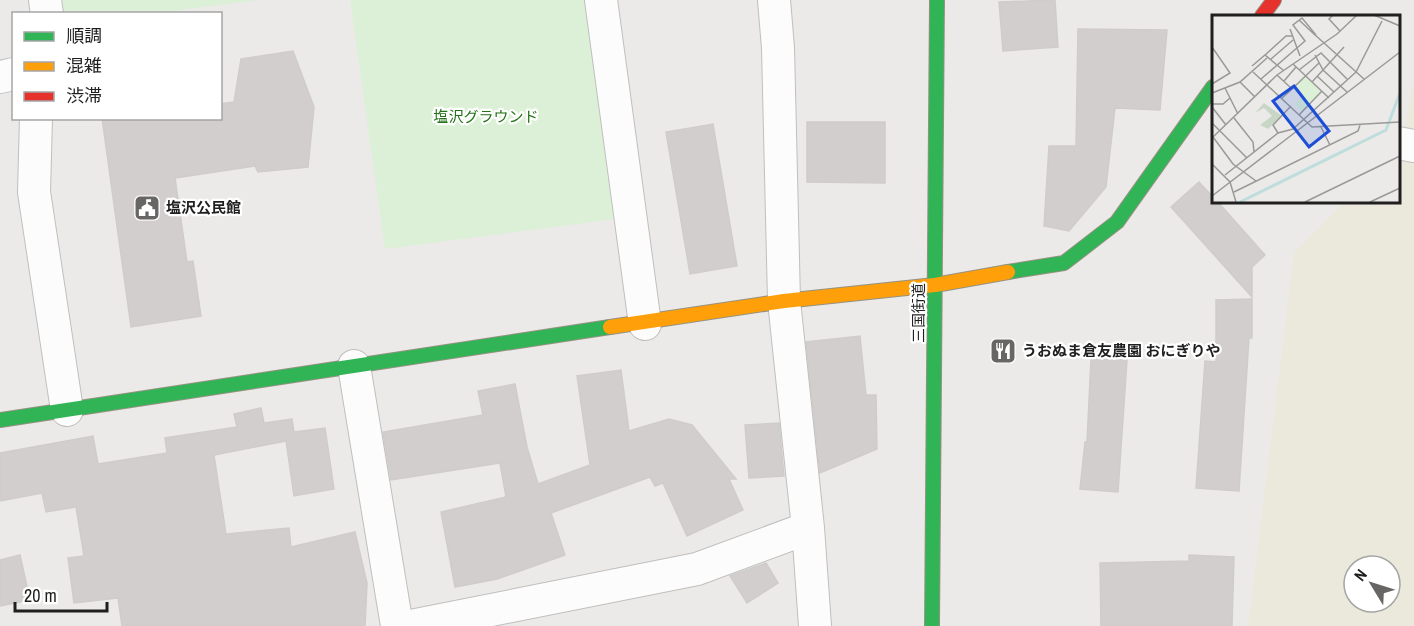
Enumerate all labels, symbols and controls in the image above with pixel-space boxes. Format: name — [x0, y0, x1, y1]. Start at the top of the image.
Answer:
legend — [12, 12, 222, 120]
inset map — [1212, 15, 1399, 202]
text: 順調 — [66, 23, 102, 48]
text: 混雑 — [66, 53, 102, 78]
text: 渋滞 — [66, 83, 102, 108]
park label: 塩沢グラウンド — [433, 106, 539, 127]
public building icon: 塩沢公民館 — [132, 193, 162, 223]
place label: 塩沢公民館 — [166, 197, 241, 218]
street label: 三国街道 — [908, 283, 929, 343]
restaurant icon: うおぬま倉友農園 おにぎりや — [988, 336, 1018, 366]
place label: うおぬま倉友農園 おにぎりや — [1022, 340, 1220, 361]
north arrow — [1342, 554, 1402, 614]
text: N — [1349, 564, 1372, 585]
scale bar — [15, 575, 106, 613]
text: 20 m — [24, 583, 57, 608]

